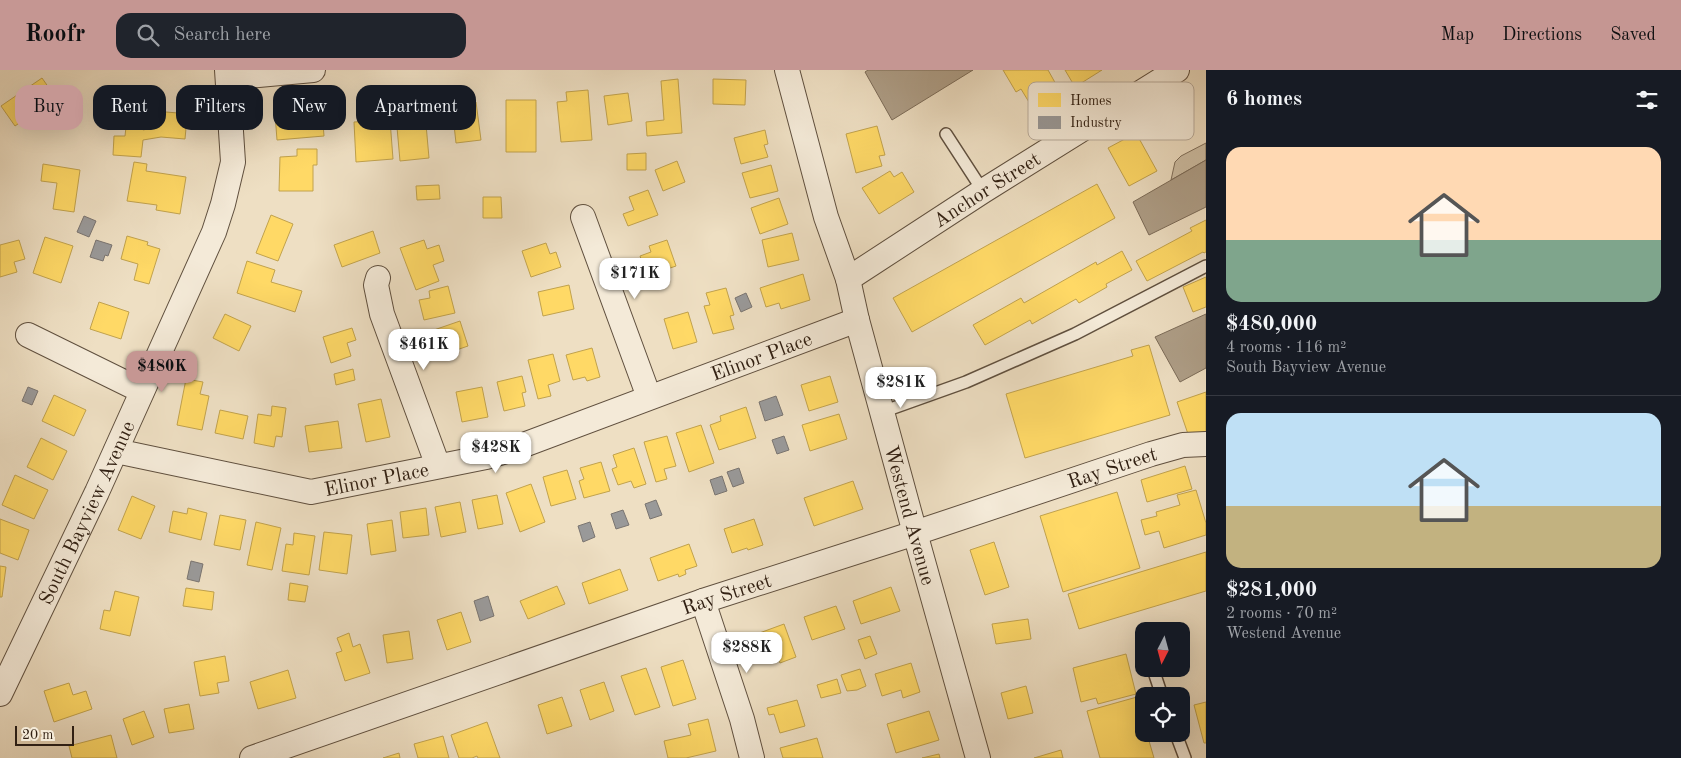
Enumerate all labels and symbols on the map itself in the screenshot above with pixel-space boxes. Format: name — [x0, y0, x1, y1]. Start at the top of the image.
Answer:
legend — [1028, 82, 1194, 140]
text: Homes — [1070, 94, 1112, 108]
text: Industry — [1070, 116, 1123, 130]
street label: Anchor Street — [931, 150, 1045, 232]
pin: $171K — [600, 258, 670, 300]
pin: $461K — [389, 328, 459, 371]
street label: Elinor Place — [709, 330, 815, 386]
pin: $480K — [127, 350, 197, 393]
pin: $281K — [866, 366, 936, 409]
street label: South Bayview Avenue — [36, 418, 140, 608]
pin: $428K — [461, 432, 531, 474]
street label: Westend Avenue — [880, 443, 937, 588]
street label: Ray Street — [1065, 445, 1160, 493]
street label: Elinor Place — [323, 461, 431, 501]
street label: Ray Street — [679, 572, 774, 620]
north arrow — [1135, 622, 1190, 678]
pin: $288K — [712, 632, 782, 674]
scale bar — [15, 723, 74, 746]

